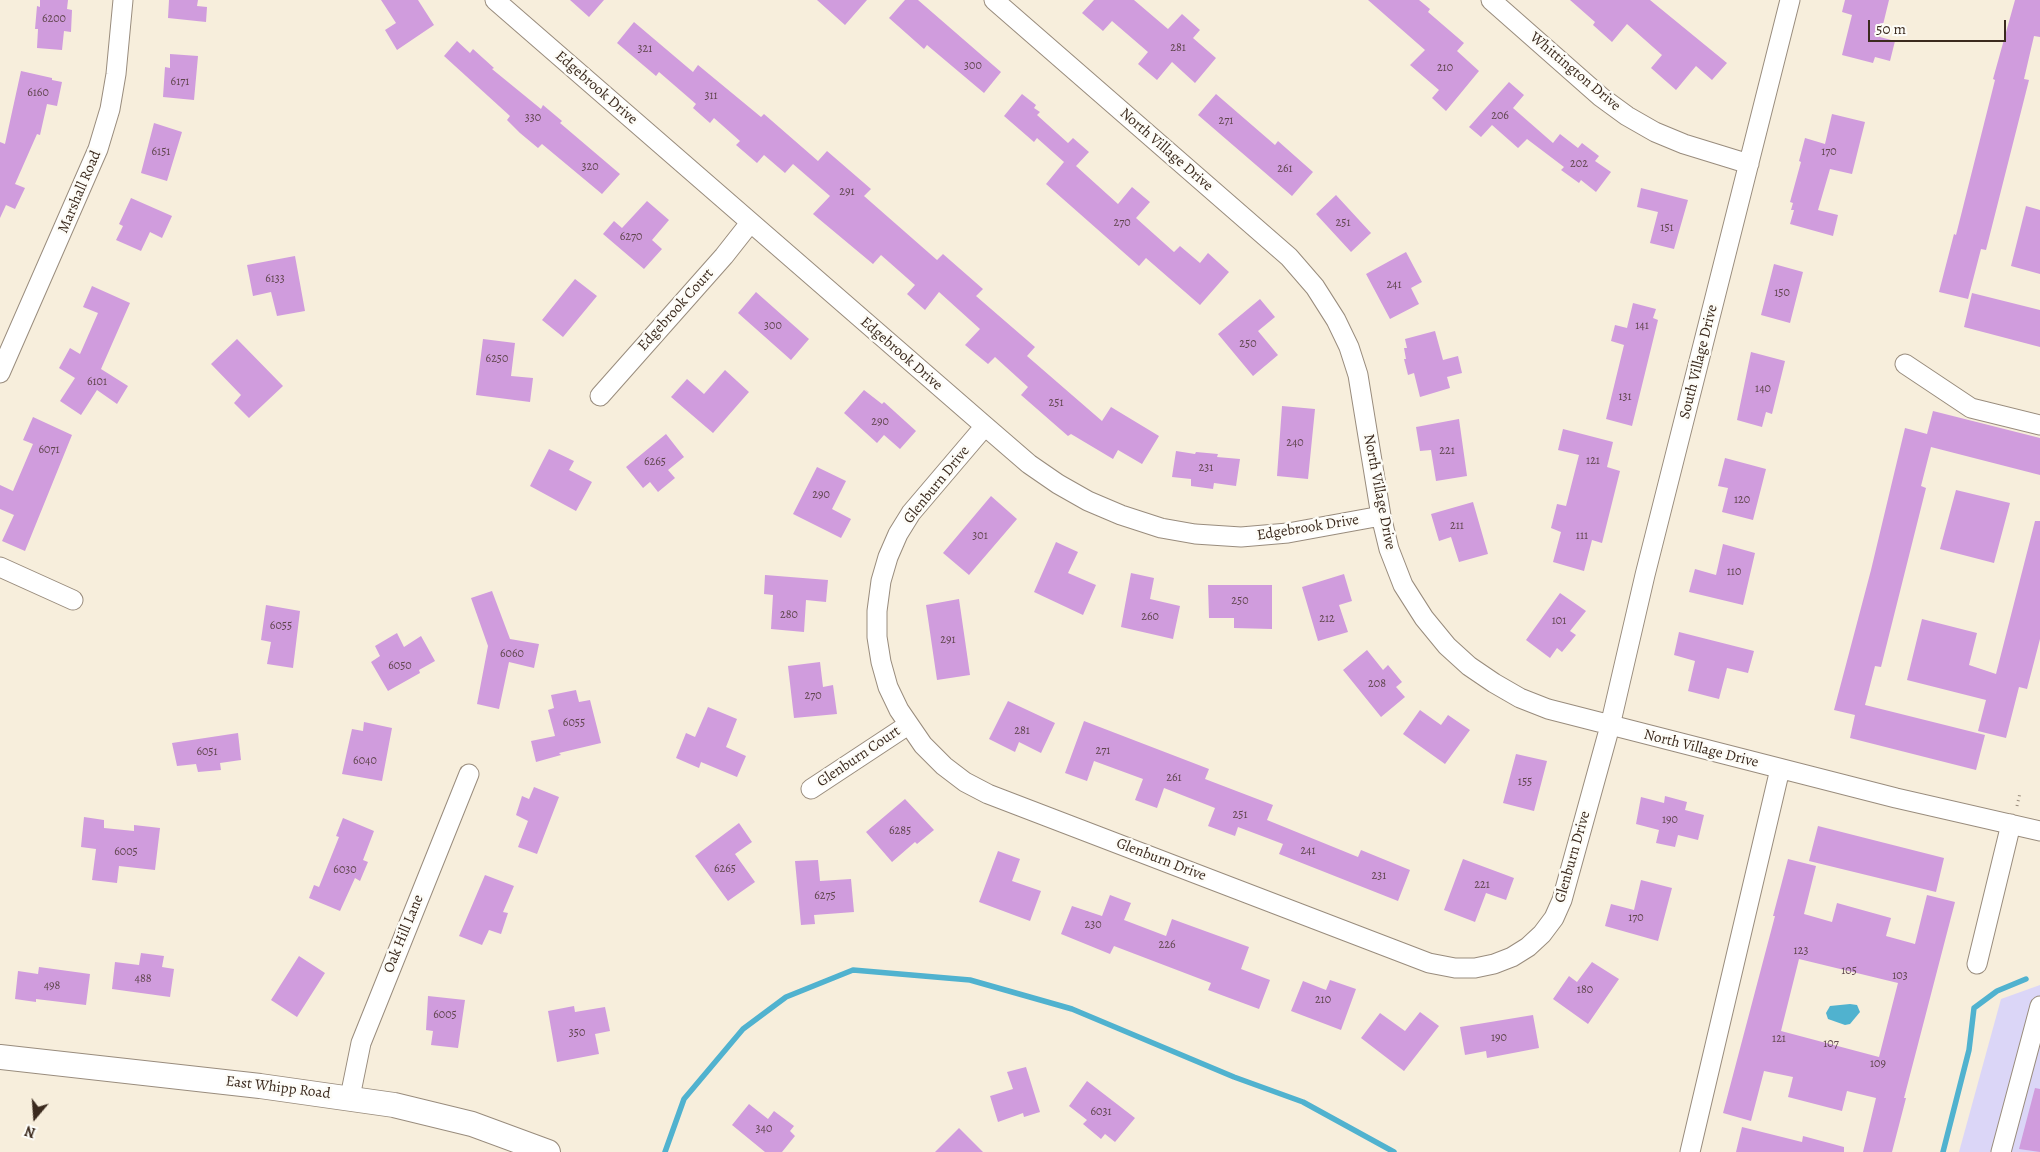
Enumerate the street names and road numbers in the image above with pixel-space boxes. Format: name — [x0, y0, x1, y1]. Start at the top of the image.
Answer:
street label: Whittington Drive — [1526, 29, 1624, 115]
street label: Edgebrook Drive — [551, 47, 641, 129]
street label: North Village Drive — [1116, 105, 1216, 195]
street label: Marshall Road — [55, 148, 105, 236]
street label: Edgebrook Court — [634, 265, 718, 355]
street label: South Village Drive — [1676, 303, 1722, 421]
street label: Edgebrook Drive — [856, 313, 946, 395]
street label: North Village Drive — [1359, 433, 1399, 551]
street label: Glenburn Drive — [900, 442, 974, 528]
street label: Edgebrook Drive — [1256, 511, 1360, 545]
street label: Glenburn Court — [814, 723, 904, 791]
street label: North Village Drive — [1642, 726, 1760, 772]
street label: Glenburn Drive — [1551, 809, 1595, 905]
street label: Glenburn Drive — [1114, 835, 1208, 885]
street label: Oak Hill Lane — [380, 892, 428, 976]
street label: East Whipp Road — [224, 1073, 332, 1103]

